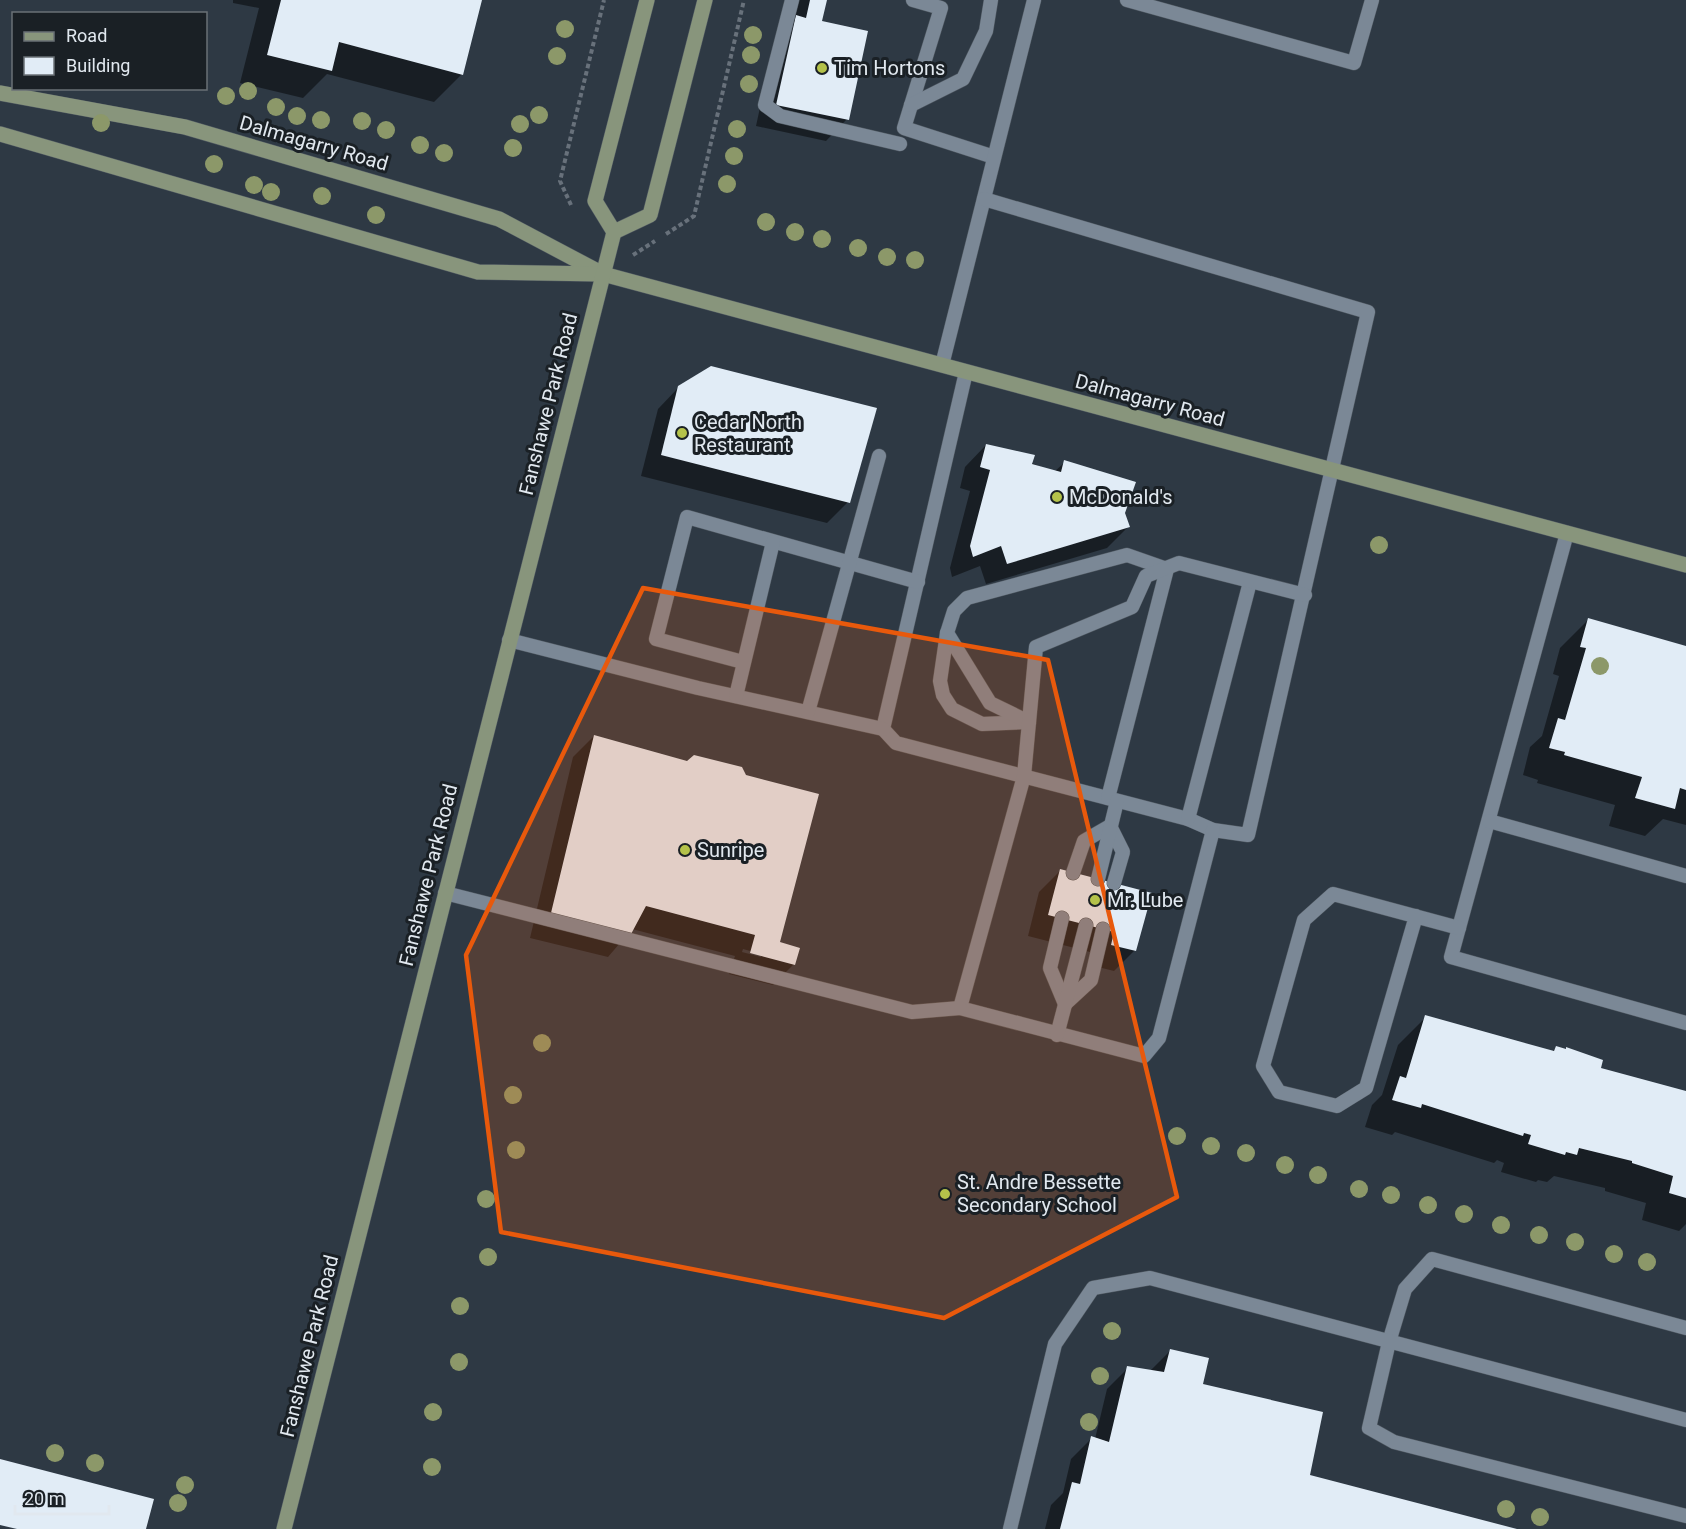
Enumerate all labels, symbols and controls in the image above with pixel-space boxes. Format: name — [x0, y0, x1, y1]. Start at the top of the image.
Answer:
legend — [12, 12, 207, 90]
text: Road — [66, 25, 107, 46]
text: Building — [66, 55, 130, 76]
place label: Tim Hortons — [834, 56, 945, 80]
marker: Tim Hortons — [815, 61, 829, 75]
street label: Dalmagarry Road — [237, 110, 391, 176]
street label: Fanshawe Park Road — [514, 311, 582, 497]
street label: Dalmagarry Road — [1073, 369, 1227, 431]
place label: Cedar North Restaurant — [694, 410, 802, 457]
marker: Cedar North Restaurant — [675, 426, 689, 440]
place label: McDonald's — [1069, 485, 1173, 509]
marker: McDonald's — [1050, 490, 1064, 504]
street label: Fanshawe Park Road — [394, 782, 462, 968]
place label: Sunripe — [697, 838, 764, 862]
marker: Sunripe — [678, 843, 692, 857]
place label: Mr. Lube — [1107, 888, 1183, 912]
marker: Mr. Lube — [1088, 893, 1102, 907]
place label: St. Andre Bessette Secondary School — [957, 1170, 1121, 1217]
marker: St. Andre Bessette Secondary School — [938, 1187, 952, 1201]
street label: Fanshawe Park Road — [275, 1253, 343, 1439]
scale bar — [15, 1478, 110, 1516]
text: 20 m — [24, 1488, 64, 1509]

